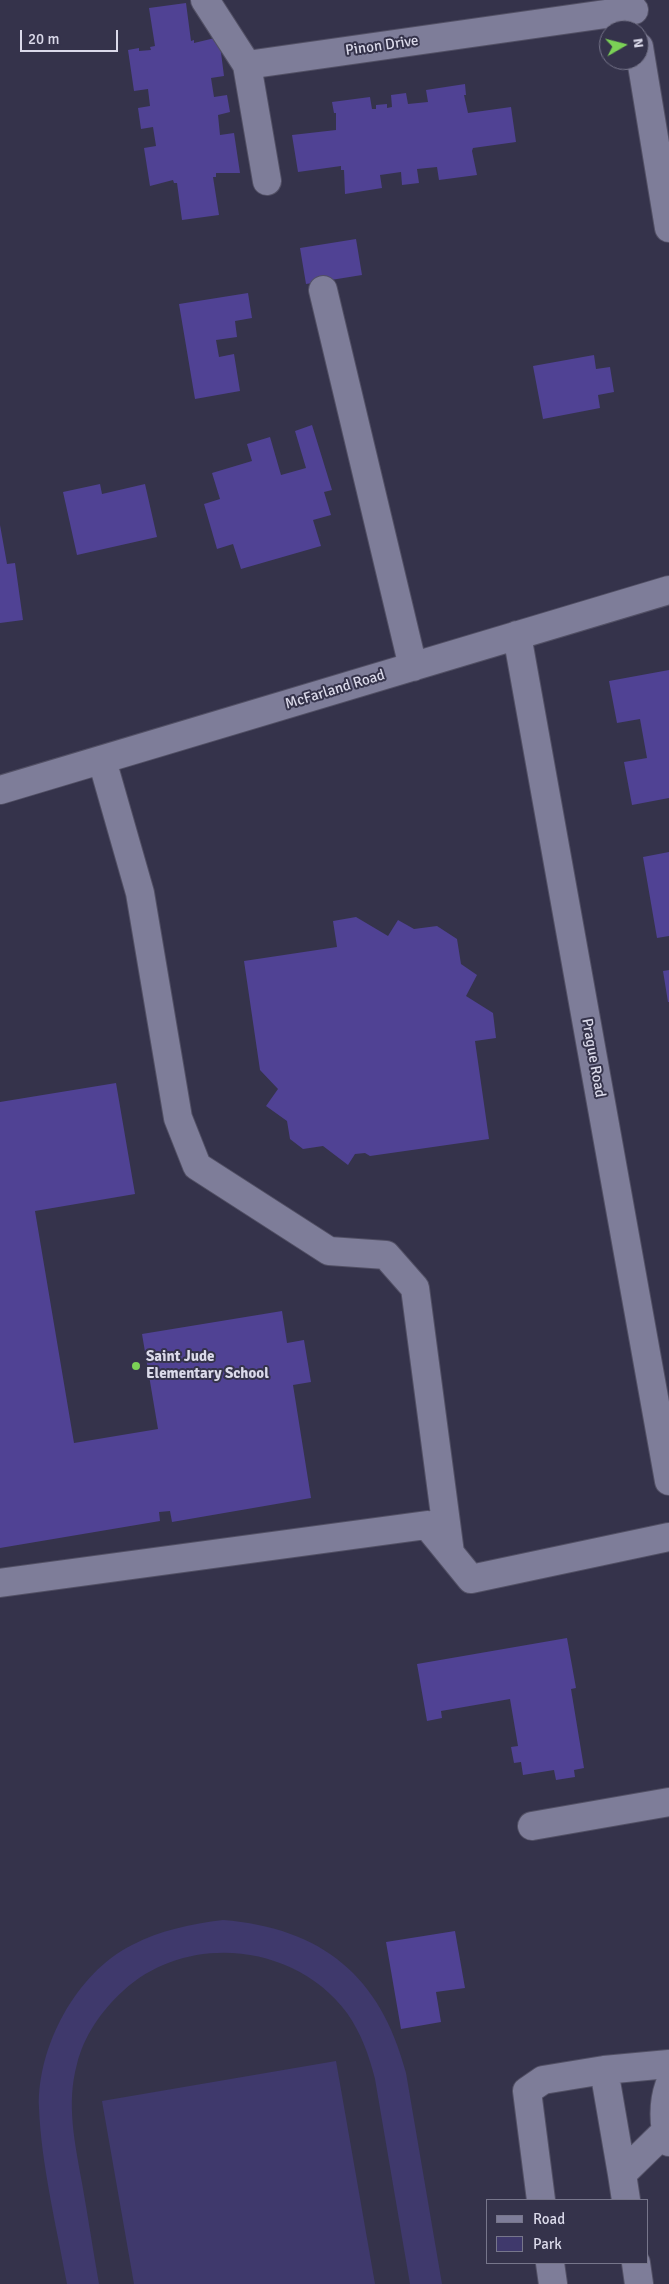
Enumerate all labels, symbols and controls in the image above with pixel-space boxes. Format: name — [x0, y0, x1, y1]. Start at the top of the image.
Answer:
scale bar — [22, 20, 120, 52]
north arrow — [599, 20, 649, 70]
text: 20 m — [28, 30, 59, 48]
street label: Pinon Drive — [344, 32, 420, 60]
text: N — [629, 37, 647, 49]
street label: McFarland Road — [283, 666, 387, 714]
street label: Prague Road — [577, 1017, 609, 1099]
place label: Saint Jude Elementary School — [146, 1348, 269, 1383]
marker: Saint Jude Elementary School — [130, 1360, 142, 1372]
legend — [487, 2199, 649, 2264]
text: Road — [533, 2210, 565, 2228]
text: Park — [533, 2235, 562, 2253]

